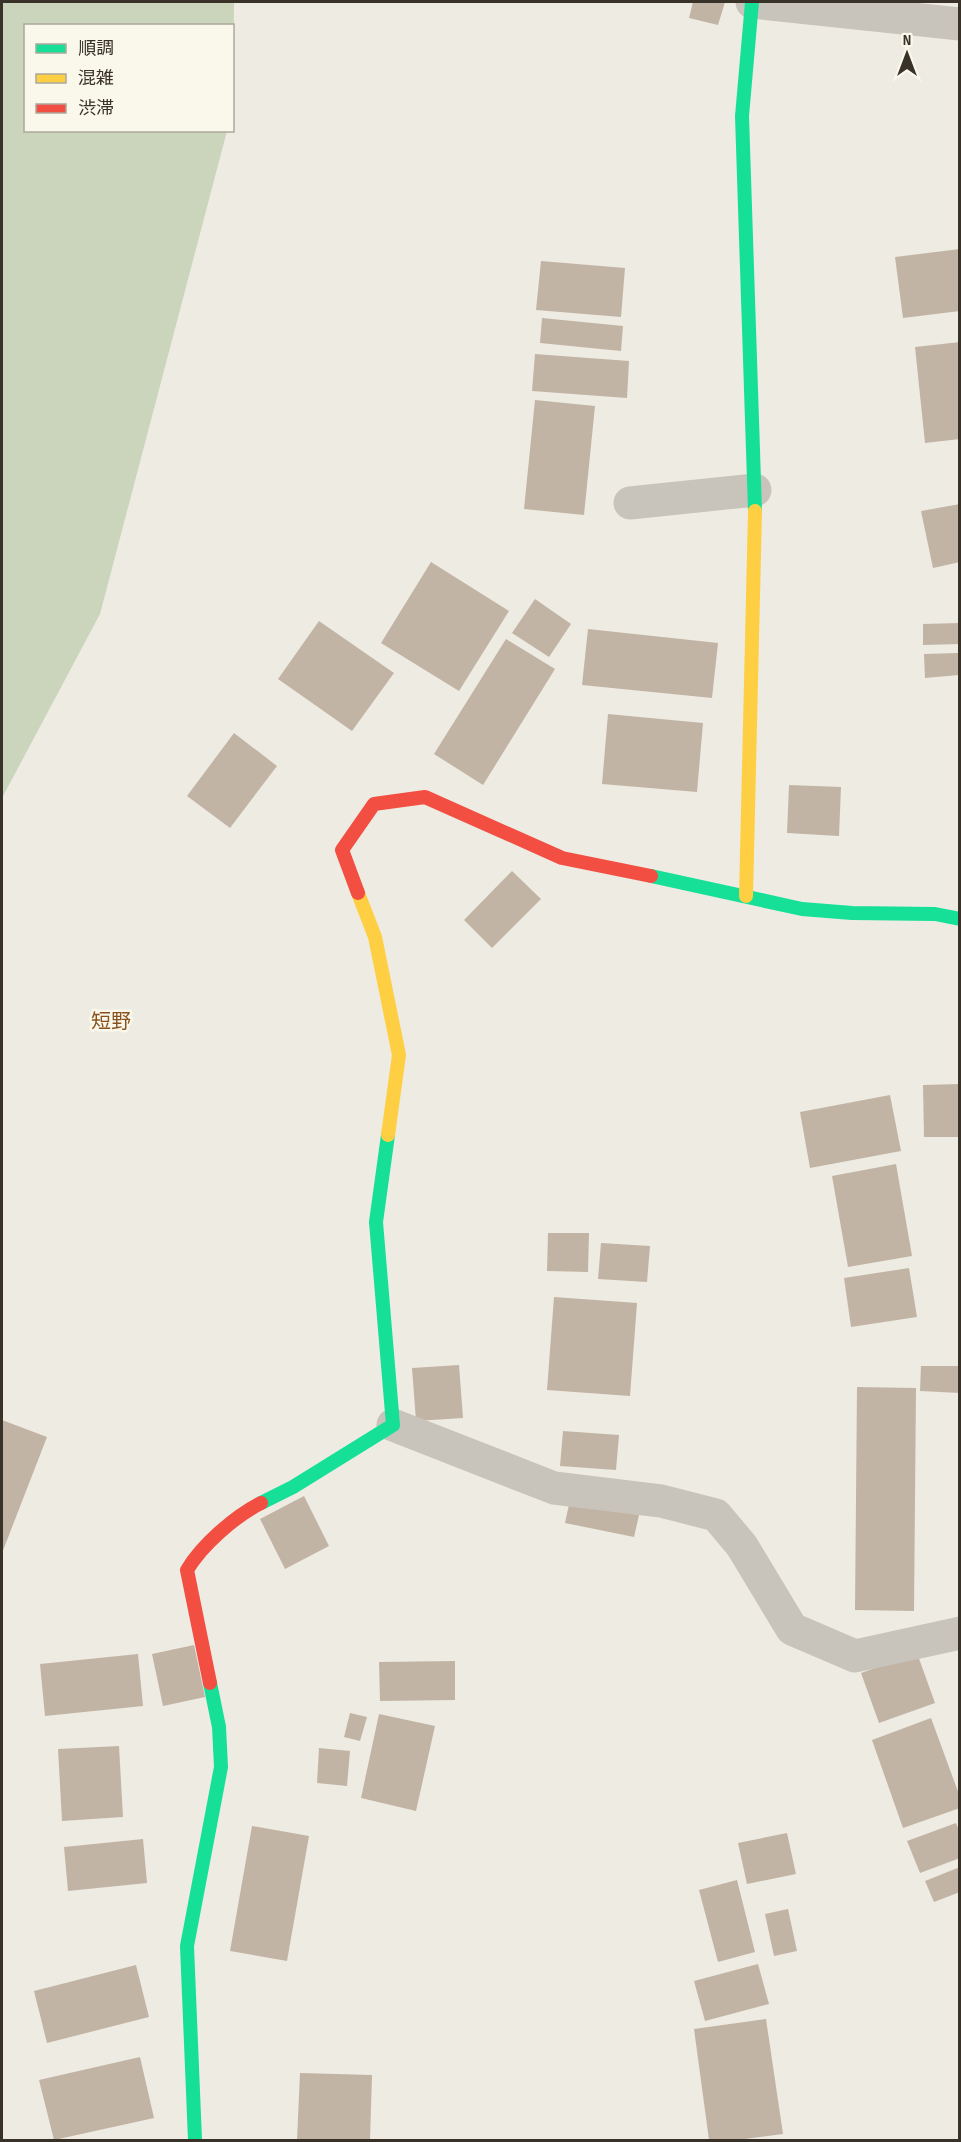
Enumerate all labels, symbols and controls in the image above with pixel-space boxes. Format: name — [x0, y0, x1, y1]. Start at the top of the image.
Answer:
legend — [24, 24, 234, 132]
north arrow — [877, 24, 937, 84]
text: N — [903, 31, 911, 50]
text: 順調 — [78, 38, 114, 59]
text: 混雑 — [78, 68, 114, 89]
text: 渋滞 — [78, 98, 114, 119]
district label: 短野 — [91, 1010, 131, 1034]

